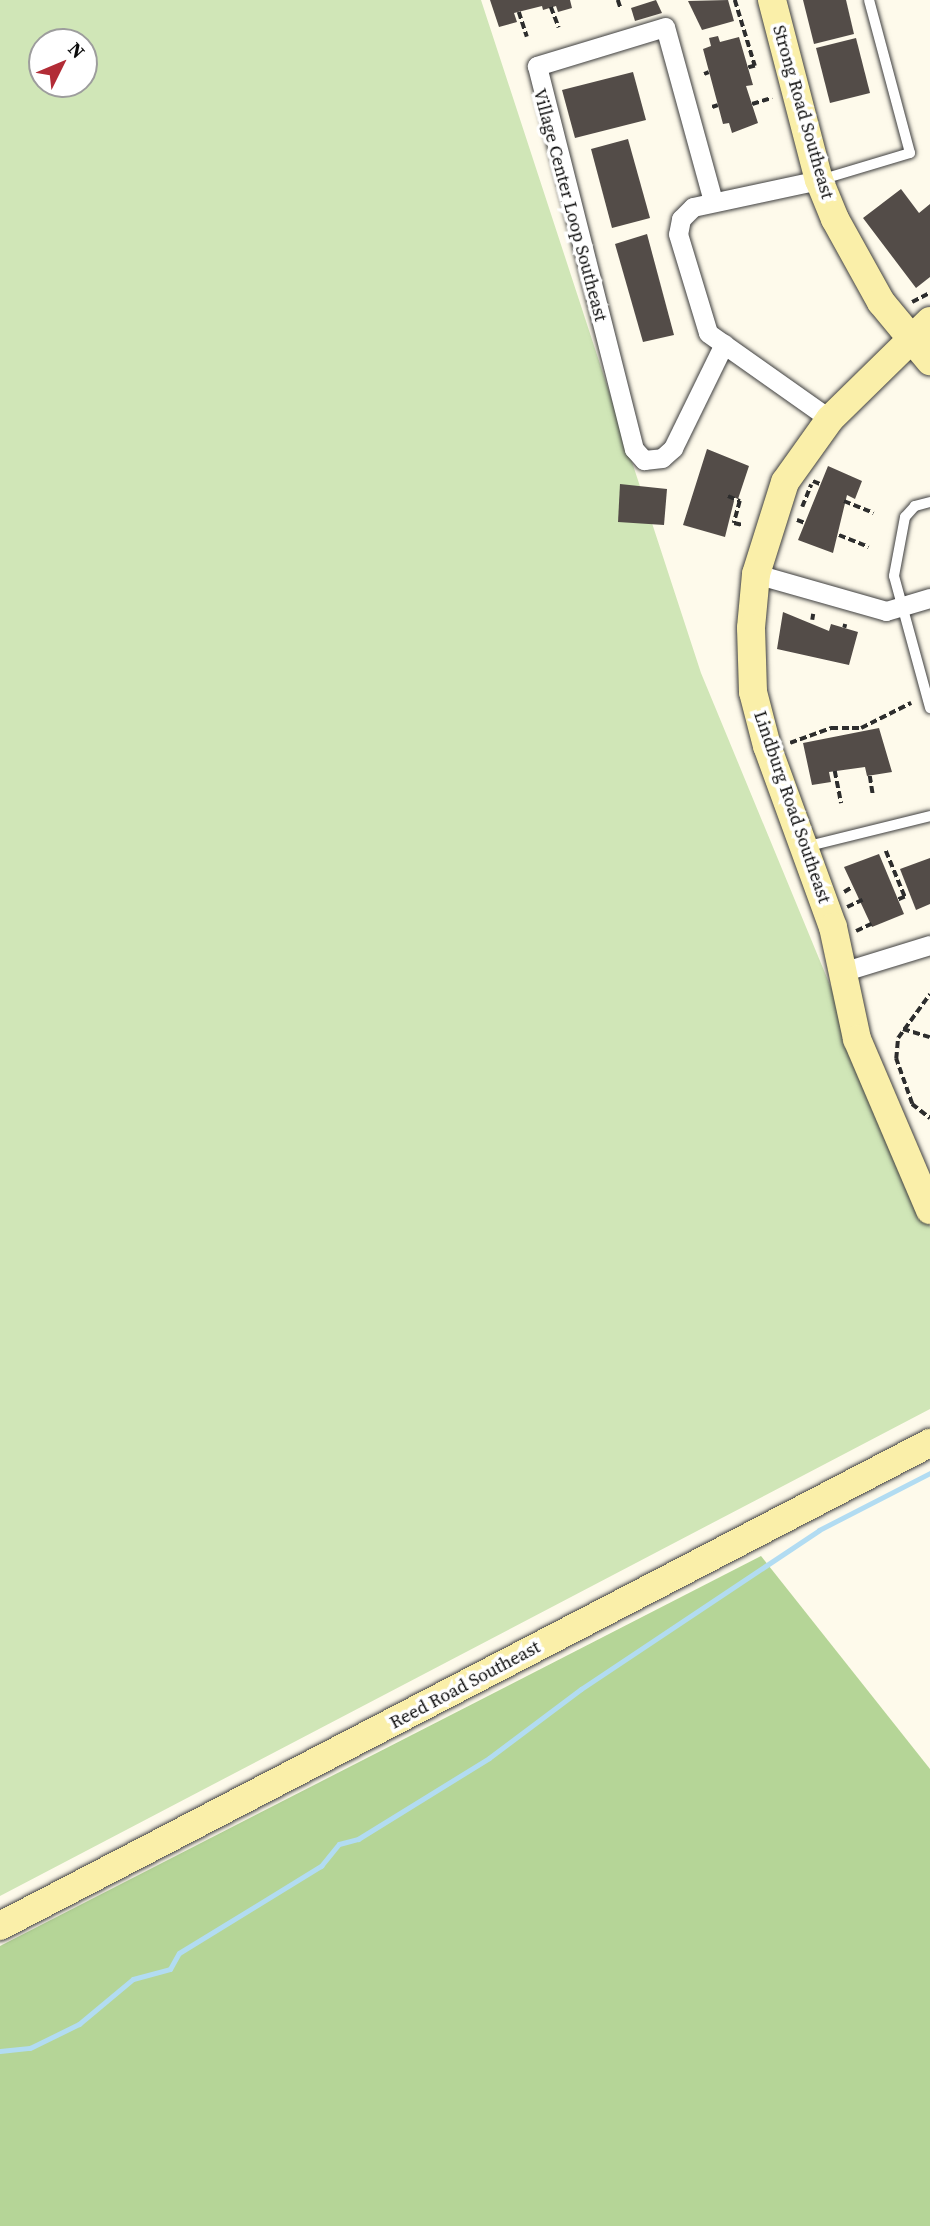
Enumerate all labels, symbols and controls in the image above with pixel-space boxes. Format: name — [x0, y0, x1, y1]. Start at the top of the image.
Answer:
street label: Strong Road Southeast — [768, 23, 838, 201]
north arrow — [28, 28, 98, 98]
text: N — [63, 36, 91, 64]
street label: Village Center Loop Southeast — [528, 86, 612, 324]
street label: Lindburg Road Southeast — [749, 708, 835, 906]
street label: Reed Road Southeast — [386, 1636, 544, 1734]

